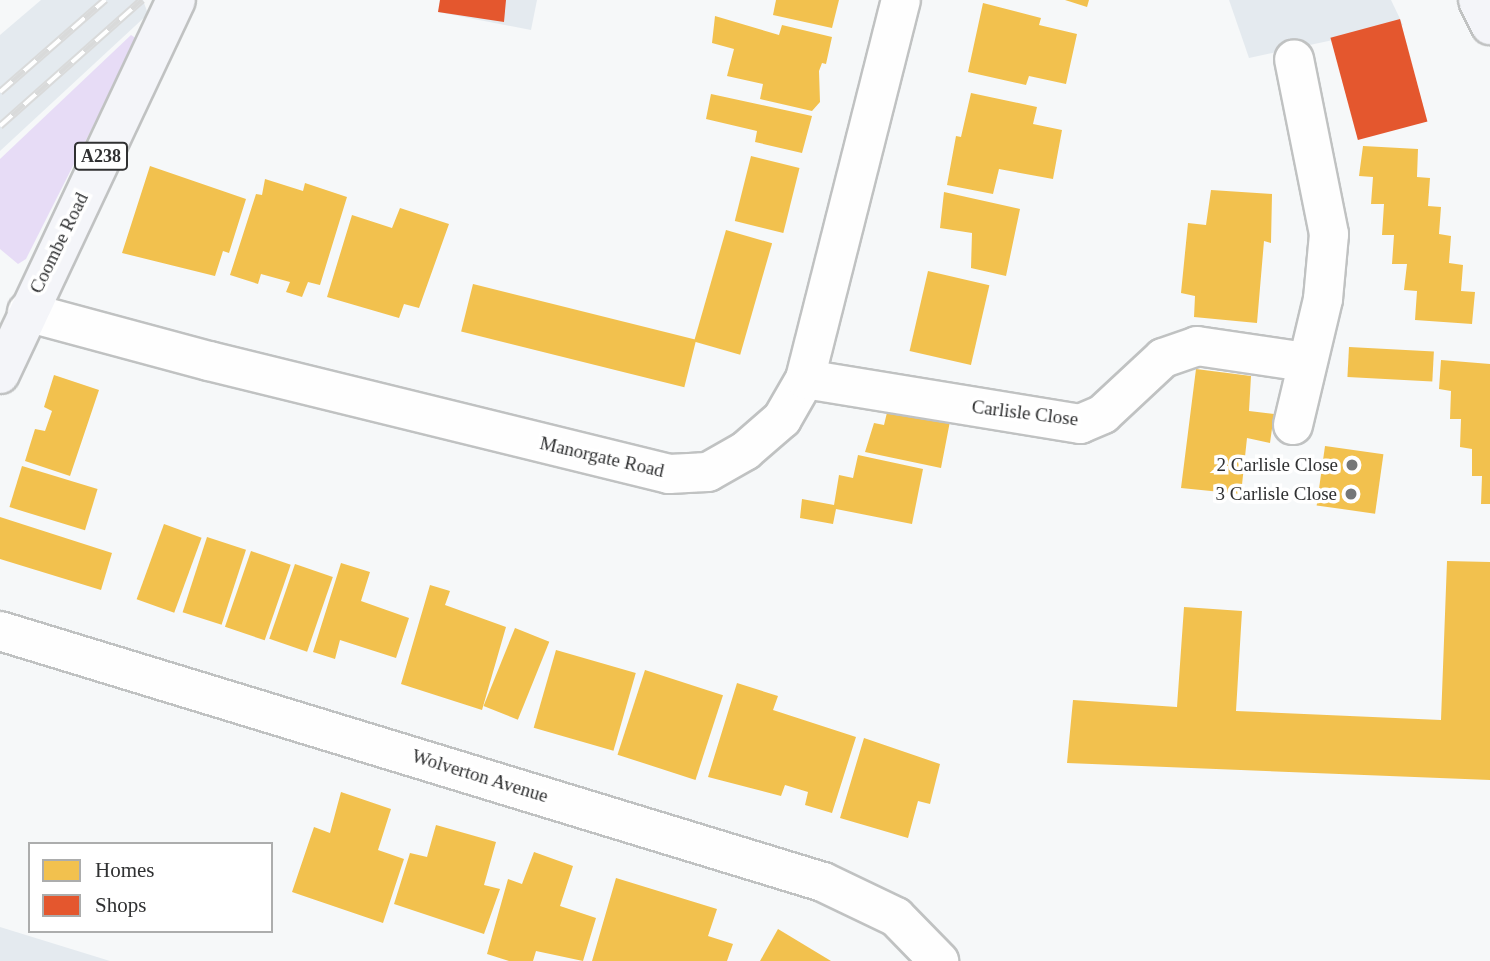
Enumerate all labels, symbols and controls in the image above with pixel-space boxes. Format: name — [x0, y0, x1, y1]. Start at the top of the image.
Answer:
road number: A238 — [73, 141, 129, 170]
street label: Coombe Road — [25, 189, 93, 297]
street label: Carlisle Close — [970, 395, 1080, 431]
street label: Manorgate Road — [538, 432, 666, 482]
place label: 2 Carlisle Close — [1217, 454, 1338, 476]
marker: 2 Carlisle Close — [1344, 457, 1360, 473]
place label: 3 Carlisle Close — [1216, 483, 1337, 505]
marker: 3 Carlisle Close — [1343, 486, 1359, 502]
street label: Wolverton Avenue — [409, 744, 551, 808]
legend — [28, 842, 273, 933]
text: Homes — [95, 858, 155, 882]
text: Shops — [95, 893, 146, 917]

